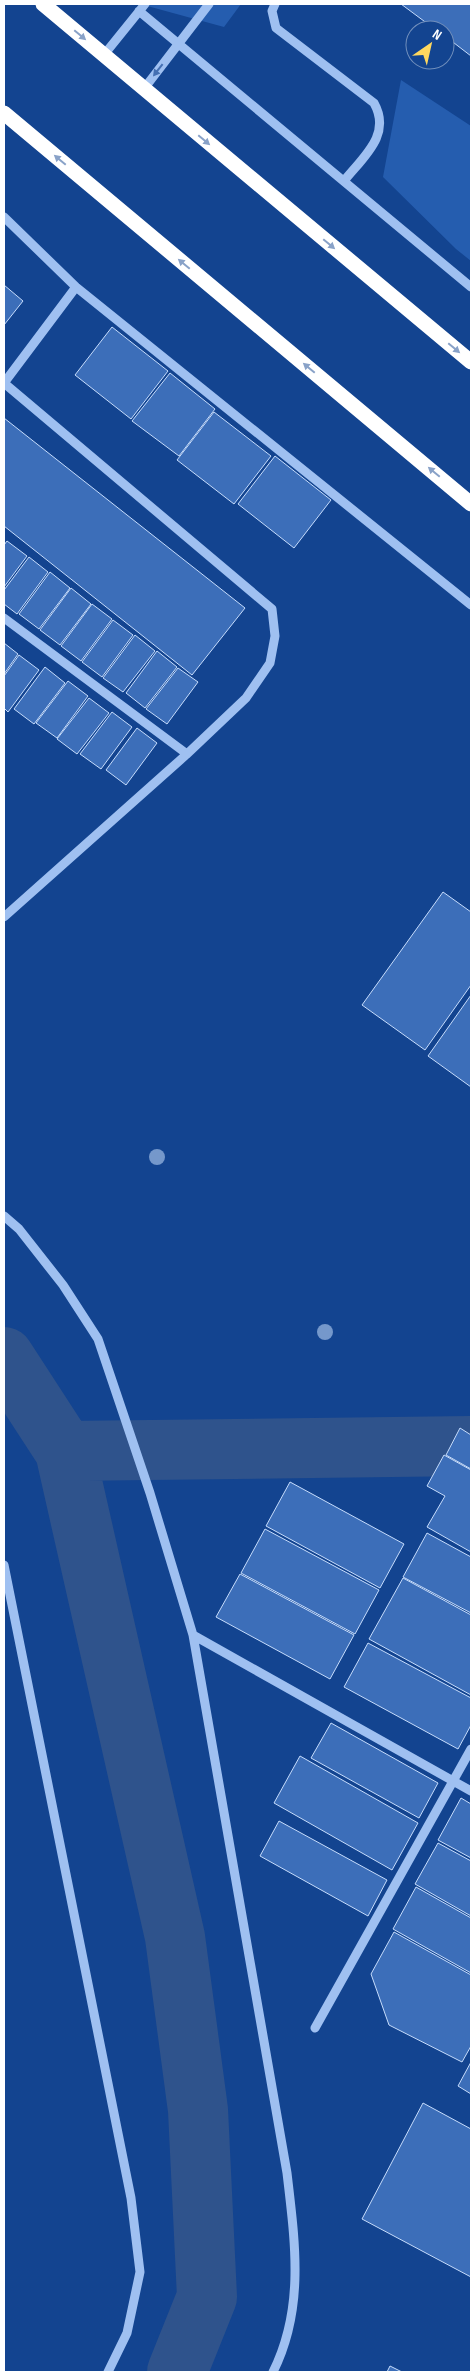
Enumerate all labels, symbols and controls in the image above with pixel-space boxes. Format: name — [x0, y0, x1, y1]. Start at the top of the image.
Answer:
north arrow — [405, 20, 455, 70]
text: N — [429, 25, 445, 44]
one-way arrow — [73, 30, 86, 41]
one-way arrow — [153, 63, 164, 76]
one-way arrow — [197, 135, 210, 146]
one-way arrow — [53, 154, 66, 165]
one-way arrow — [322, 239, 335, 250]
one-way arrow — [178, 258, 191, 269]
one-way arrow — [448, 342, 460, 353]
one-way arrow — [303, 363, 315, 374]
one-way arrow — [428, 467, 441, 478]

